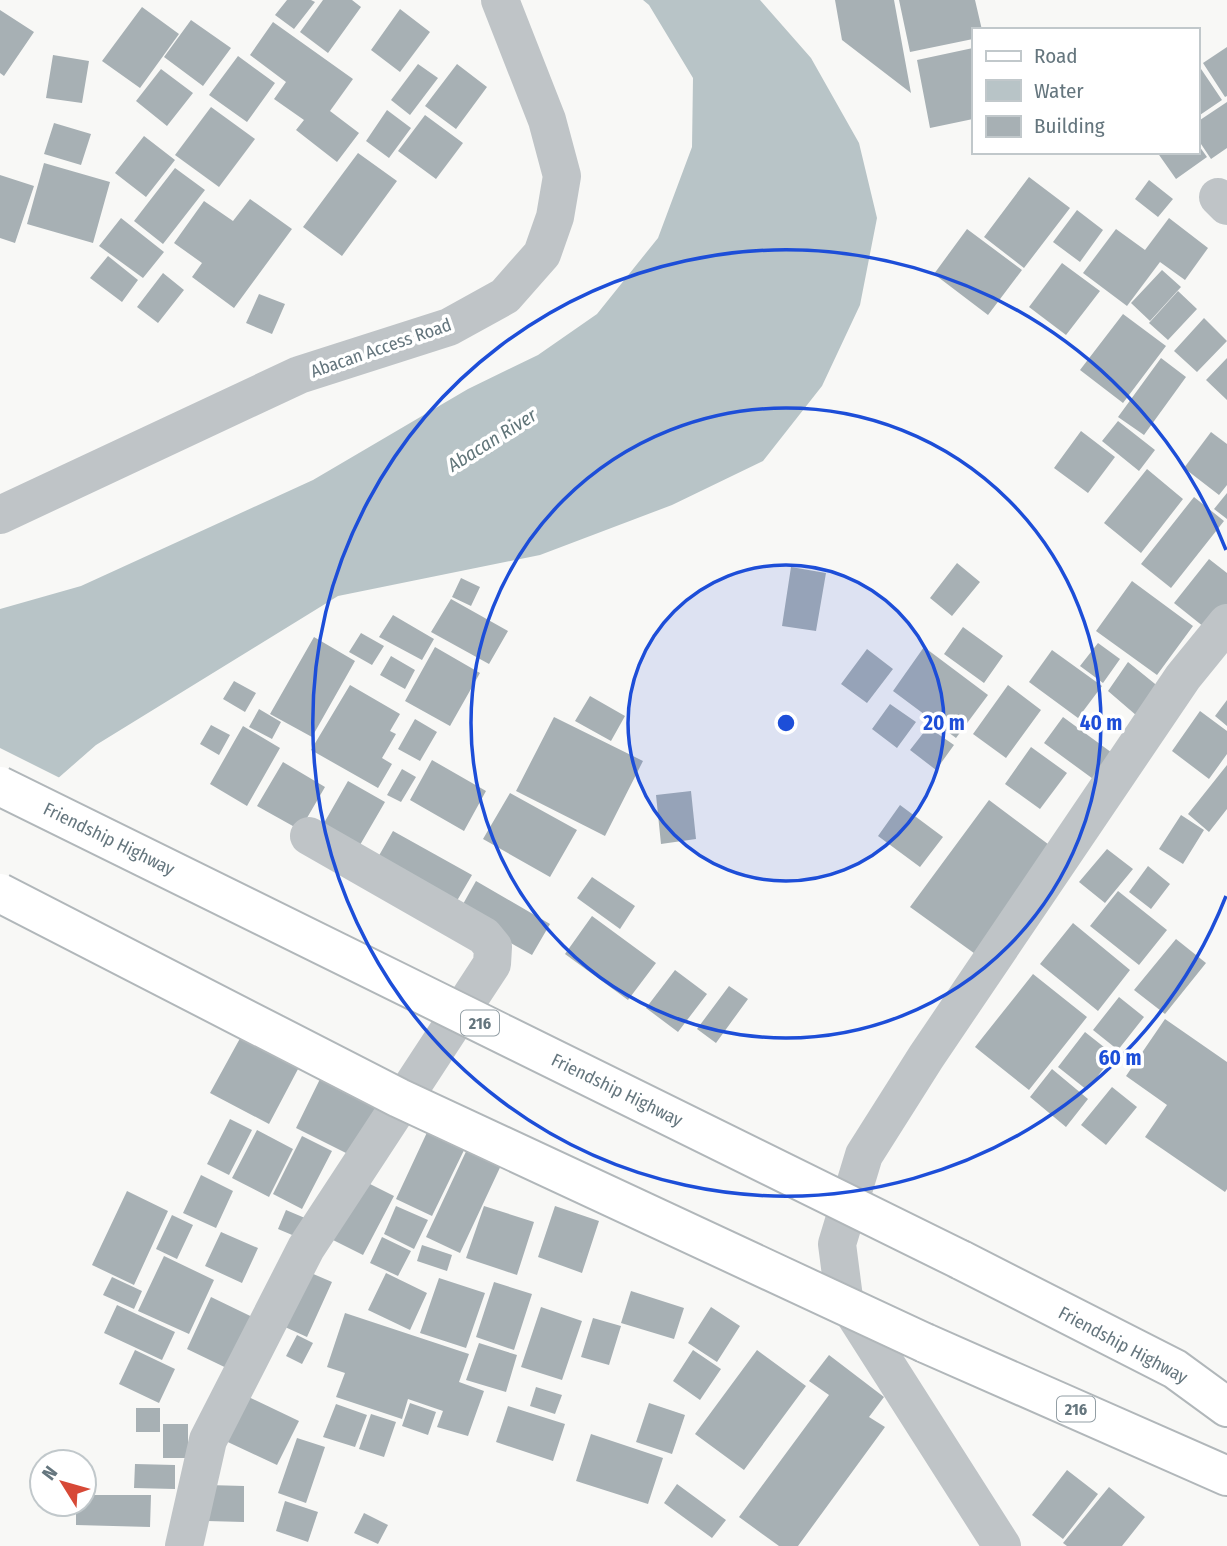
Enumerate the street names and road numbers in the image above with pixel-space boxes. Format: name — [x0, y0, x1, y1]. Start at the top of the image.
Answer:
street label: Abacan Access Road — [308, 314, 454, 382]
street label: Friendship Highway — [40, 798, 178, 880]
road number: 216 — [461, 1010, 499, 1036]
street label: Friendship Highway — [548, 1049, 686, 1131]
street label: Friendship Highway — [1055, 1302, 1191, 1388]
road number: 216 — [1057, 1396, 1095, 1422]

